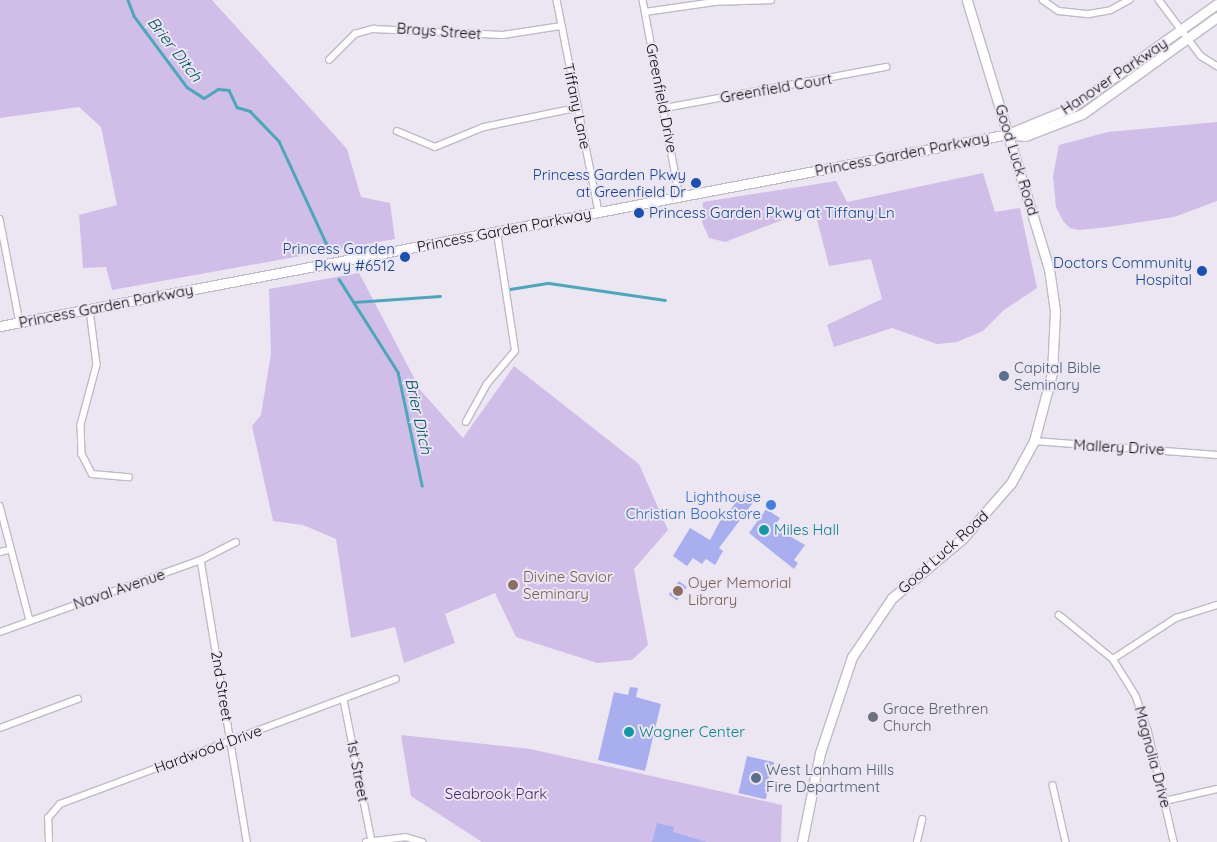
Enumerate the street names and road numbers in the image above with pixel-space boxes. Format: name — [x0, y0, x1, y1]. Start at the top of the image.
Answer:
street label: Brays Street — [396, 19, 482, 43]
street label: Hanover Parkway — [1057, 34, 1171, 118]
street label: Greenfield Drive — [643, 42, 681, 154]
street label: Tiffany Lane — [559, 61, 595, 151]
street label: Greenfield Court — [719, 69, 833, 107]
street label: Good Luck Road — [992, 102, 1042, 218]
street label: Princess Garden Parkway — [813, 128, 991, 180]
street label: Princess Garden Parkway — [415, 204, 593, 256]
street label: Princess Garden Parkway — [17, 280, 195, 332]
street label: Mallery Drive — [1073, 436, 1165, 458]
street label: Good Luck Road — [894, 507, 992, 597]
street label: Naval Avenue — [71, 565, 167, 613]
street label: 2nd Street — [208, 649, 236, 723]
street label: Magnolia Drive — [1131, 704, 1175, 810]
street label: Hardwood Drive — [152, 721, 264, 777]
street label: 1st Street — [343, 738, 373, 804]

